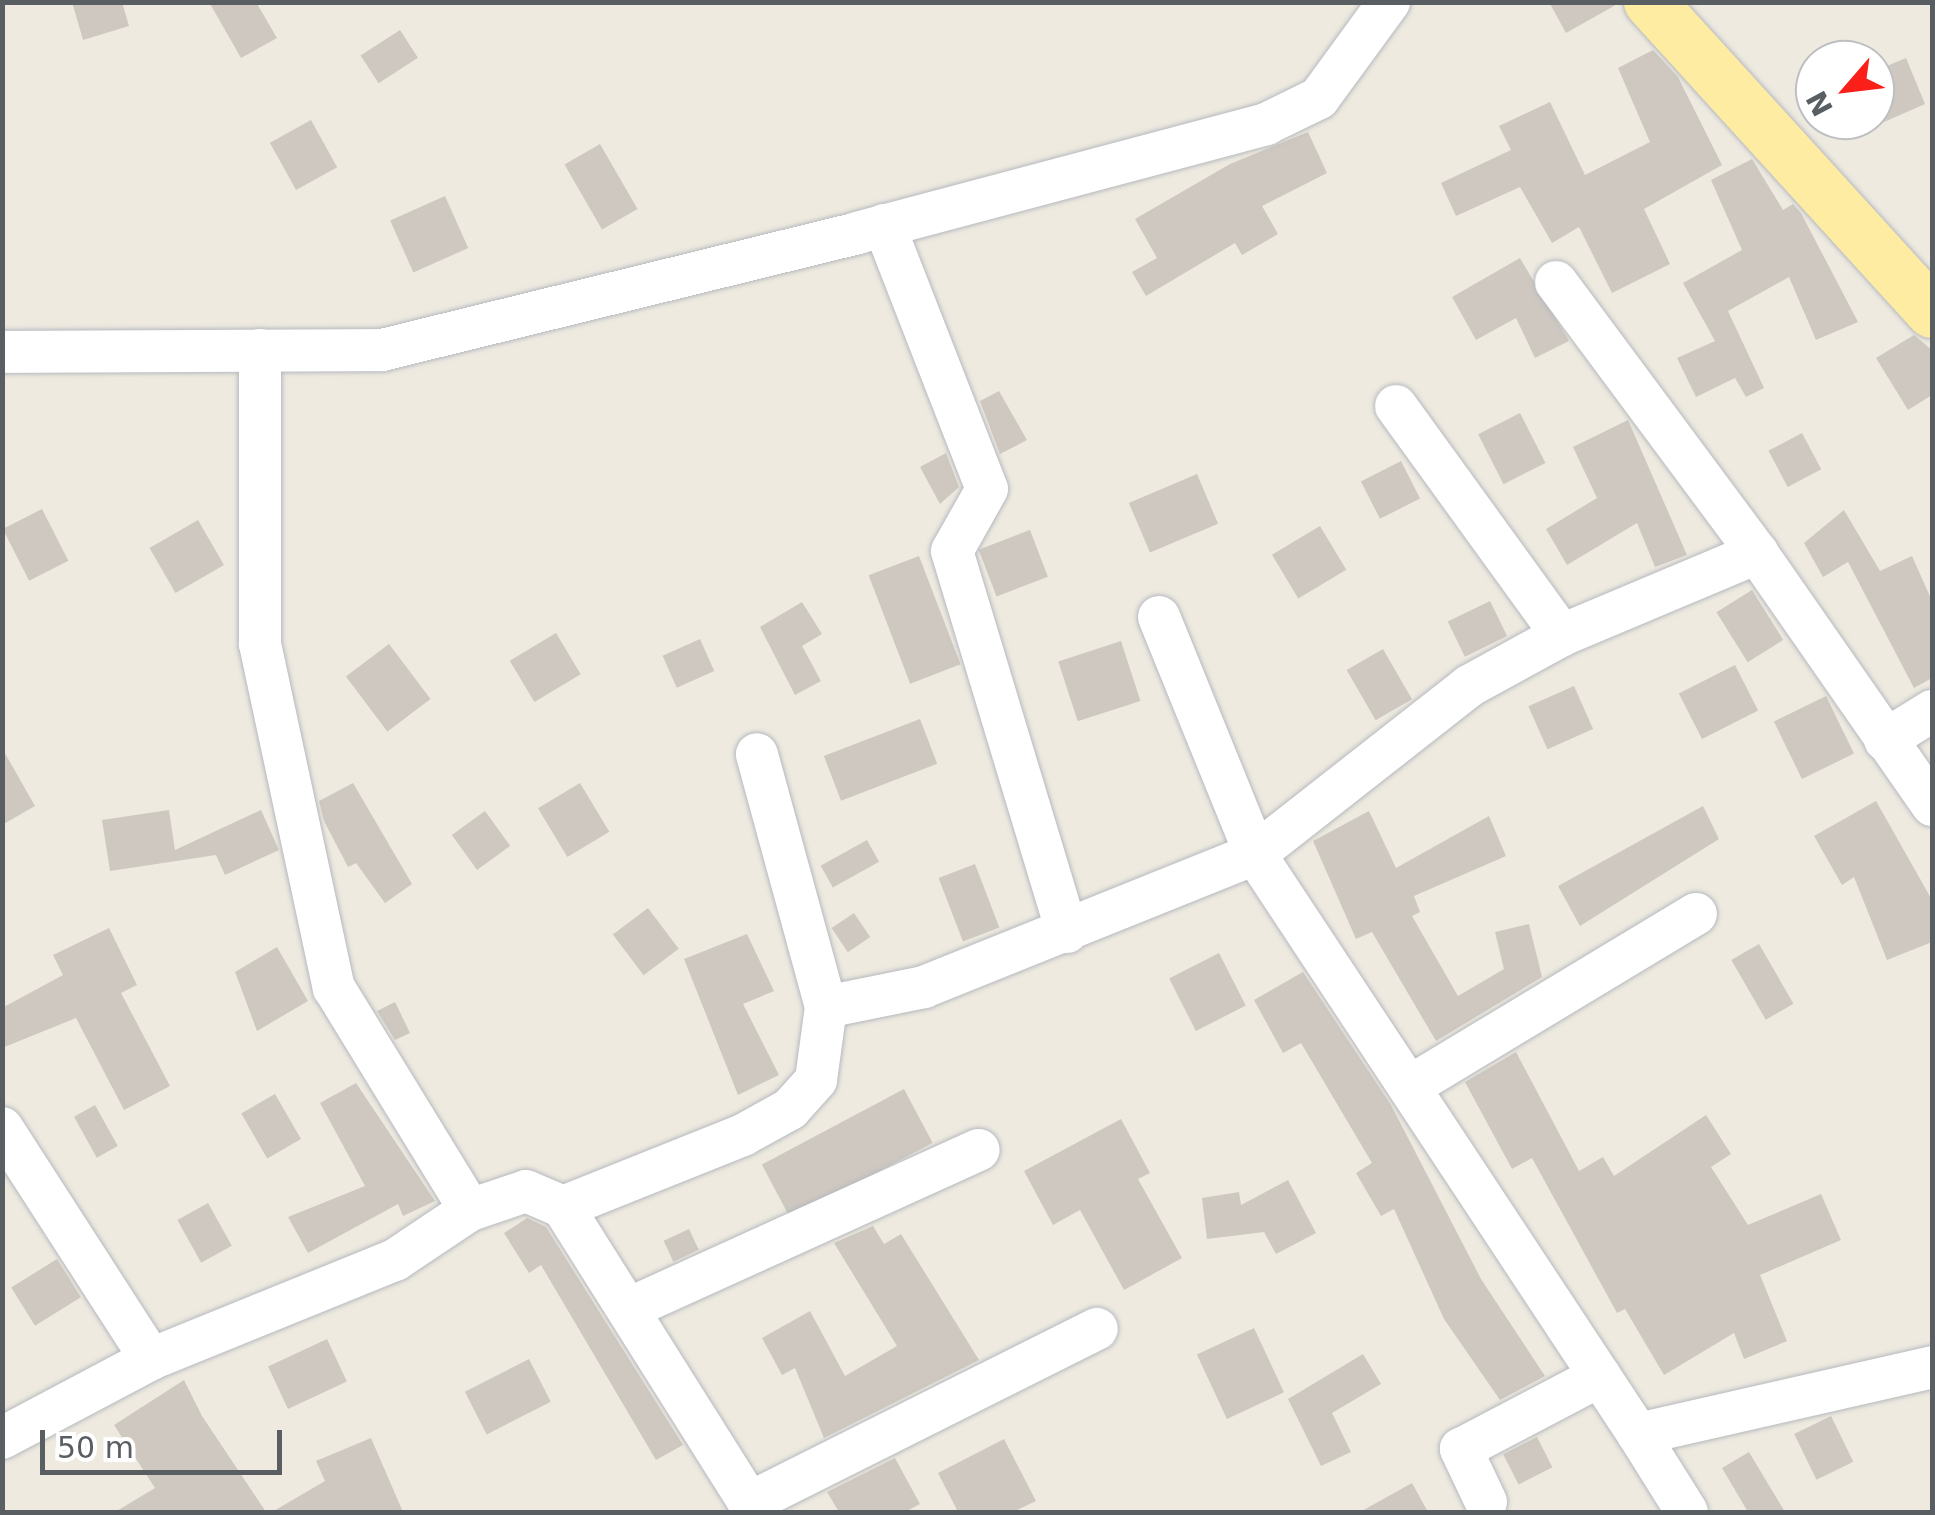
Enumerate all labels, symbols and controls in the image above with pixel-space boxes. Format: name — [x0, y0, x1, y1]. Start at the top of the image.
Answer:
north arrow — [1795, 40, 1895, 140]
text: N — [1800, 85, 1840, 121]
scale bar — [45, 1410, 288, 1472]
text: 50 m — [57, 1430, 134, 1465]

